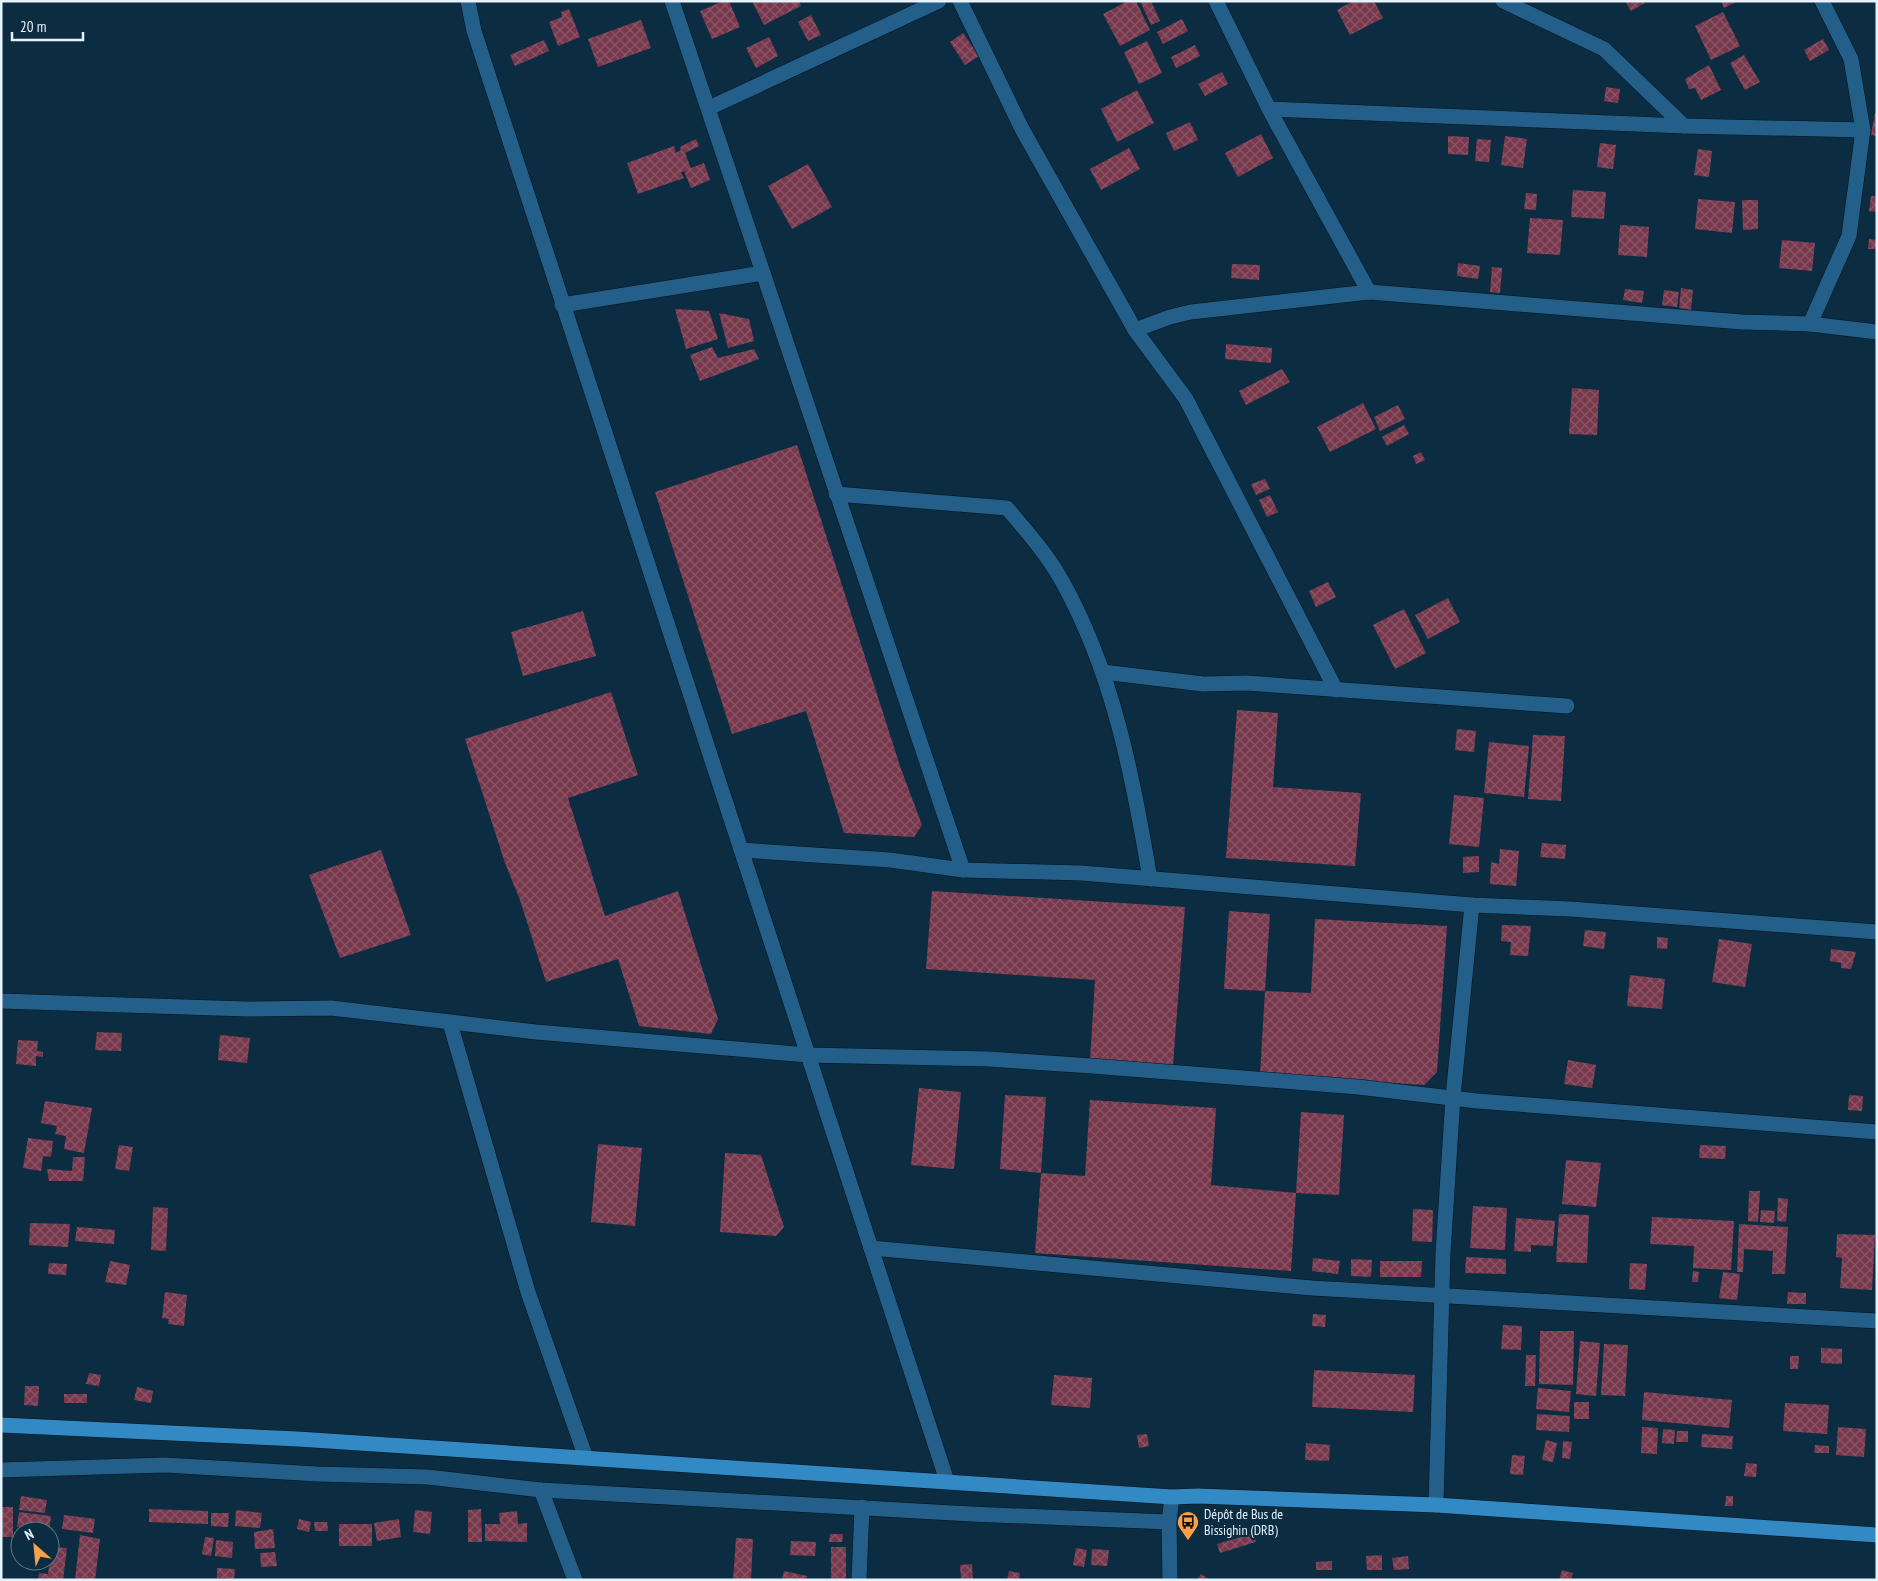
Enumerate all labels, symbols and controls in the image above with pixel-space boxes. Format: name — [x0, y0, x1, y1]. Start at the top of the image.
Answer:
scale bar — [12, 10, 84, 42]
text: 20 m — [20, 17, 46, 36]
place label: Dépôt de Bus de Bissighin (DRB) — [1204, 1505, 1283, 1539]
bus stop icon: Dépôt de Bus de Bissighin (DRB) — [1176, 1510, 1200, 1541]
north arrow — [10, 1521, 60, 1571]
text: N — [22, 1525, 37, 1544]

